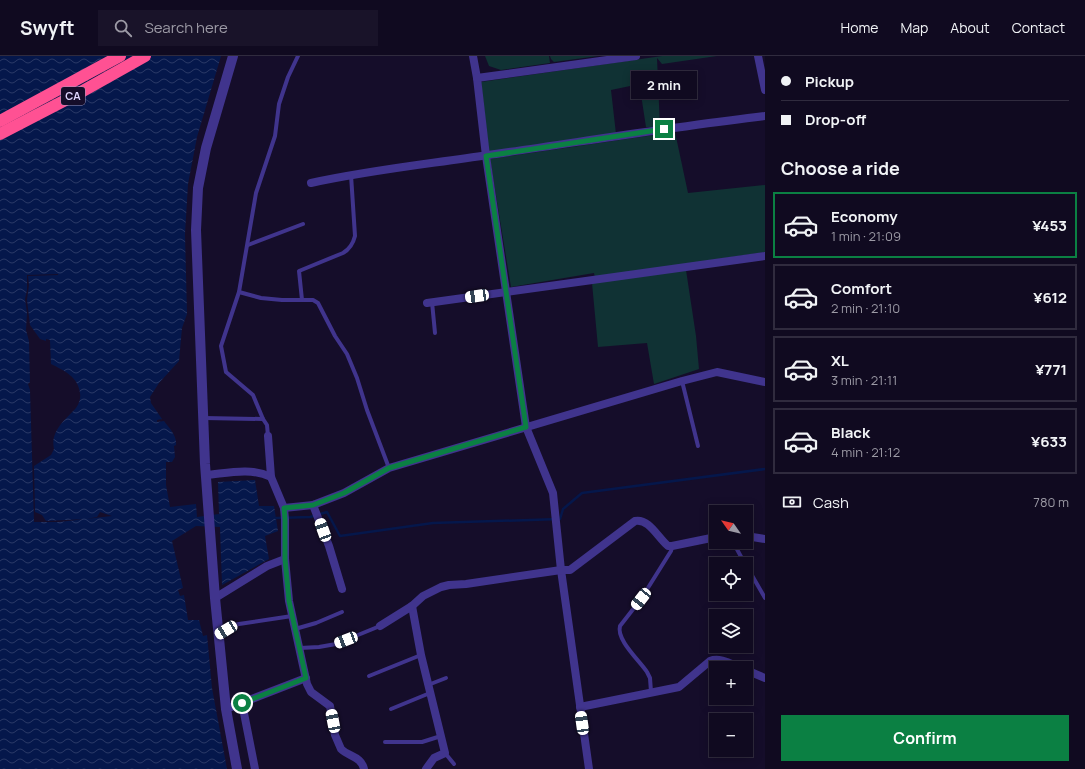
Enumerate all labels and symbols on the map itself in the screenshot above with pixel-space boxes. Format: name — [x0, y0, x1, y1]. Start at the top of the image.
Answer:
callout: 2 min — [631, 71, 697, 99]
road number: CA — [61, 87, 85, 105]
route end — [655, 120, 673, 138]
car — [464, 288, 490, 304]
north arrow — [709, 505, 753, 549]
car — [313, 517, 333, 543]
car — [629, 586, 653, 612]
car — [213, 619, 239, 641]
car — [333, 630, 359, 650]
route start — [233, 694, 251, 712]
car — [325, 708, 341, 734]
car — [574, 710, 590, 736]

